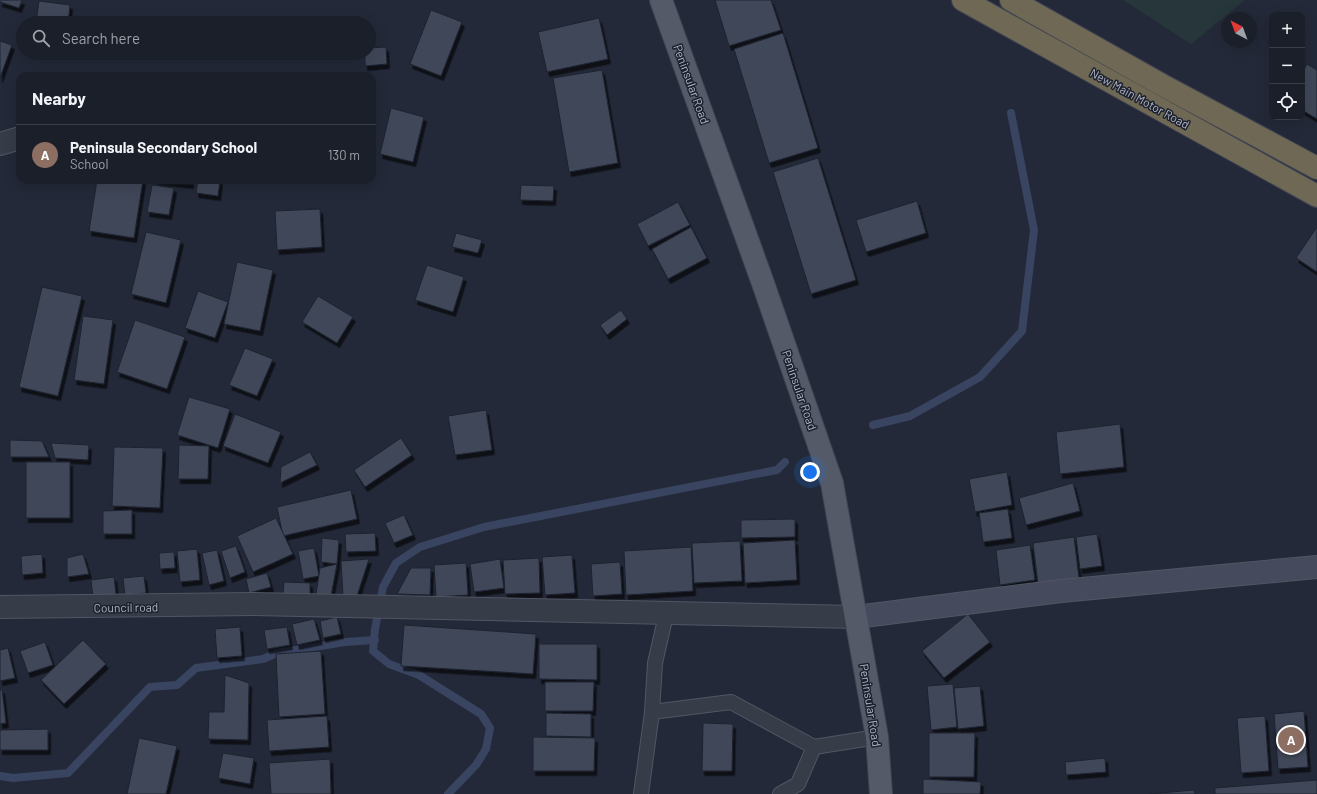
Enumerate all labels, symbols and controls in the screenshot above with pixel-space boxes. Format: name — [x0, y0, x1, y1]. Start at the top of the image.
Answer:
north arrow — [1221, 12, 1257, 48]
map controls — [1269, 12, 1305, 120]
button: + — [1269, 12, 1305, 48]
search box — [16, 16, 376, 60]
icon: search — [30, 27, 52, 49]
text: Search here — [62, 29, 140, 47]
street label: Peninsular Road — [671, 42, 713, 126]
button: − — [1269, 48, 1305, 84]
street label: New Main Motor Road — [1088, 65, 1192, 131]
button: locate — [1269, 84, 1305, 120]
text: Nearby — [32, 88, 86, 108]
text: Peninsula Secondary School — [70, 138, 257, 156]
text: A — [41, 147, 49, 163]
text: 130 m — [328, 147, 360, 163]
text: School — [70, 156, 108, 172]
street label: Peninsular Road — [780, 348, 820, 432]
your location — [800, 462, 820, 482]
street label: Council road — [94, 599, 158, 615]
street label: Peninsular Road — [858, 663, 884, 747]
pin: A — [1278, 725, 1304, 755]

